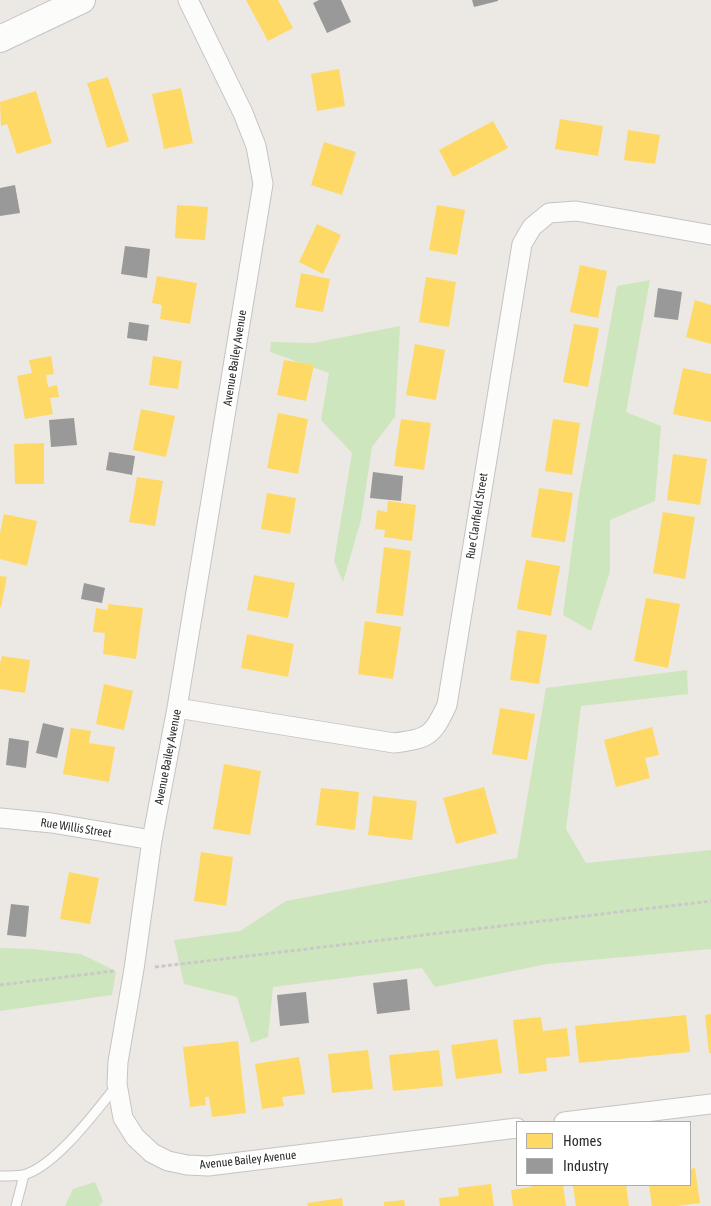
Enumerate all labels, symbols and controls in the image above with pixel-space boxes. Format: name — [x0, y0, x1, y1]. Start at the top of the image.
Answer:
street label: Avenue Bailey Avenue — [220, 309, 250, 407]
street label: Rue Clanfield Street — [463, 472, 491, 560]
street label: Avenue Bailey Avenue — [152, 708, 184, 806]
street label: Rue Willis Street — [39, 815, 113, 841]
legend — [516, 1121, 691, 1186]
text: Homes — [563, 1132, 602, 1149]
street label: Avenue Bailey Avenue — [199, 1148, 297, 1172]
text: Industry — [563, 1157, 609, 1174]

